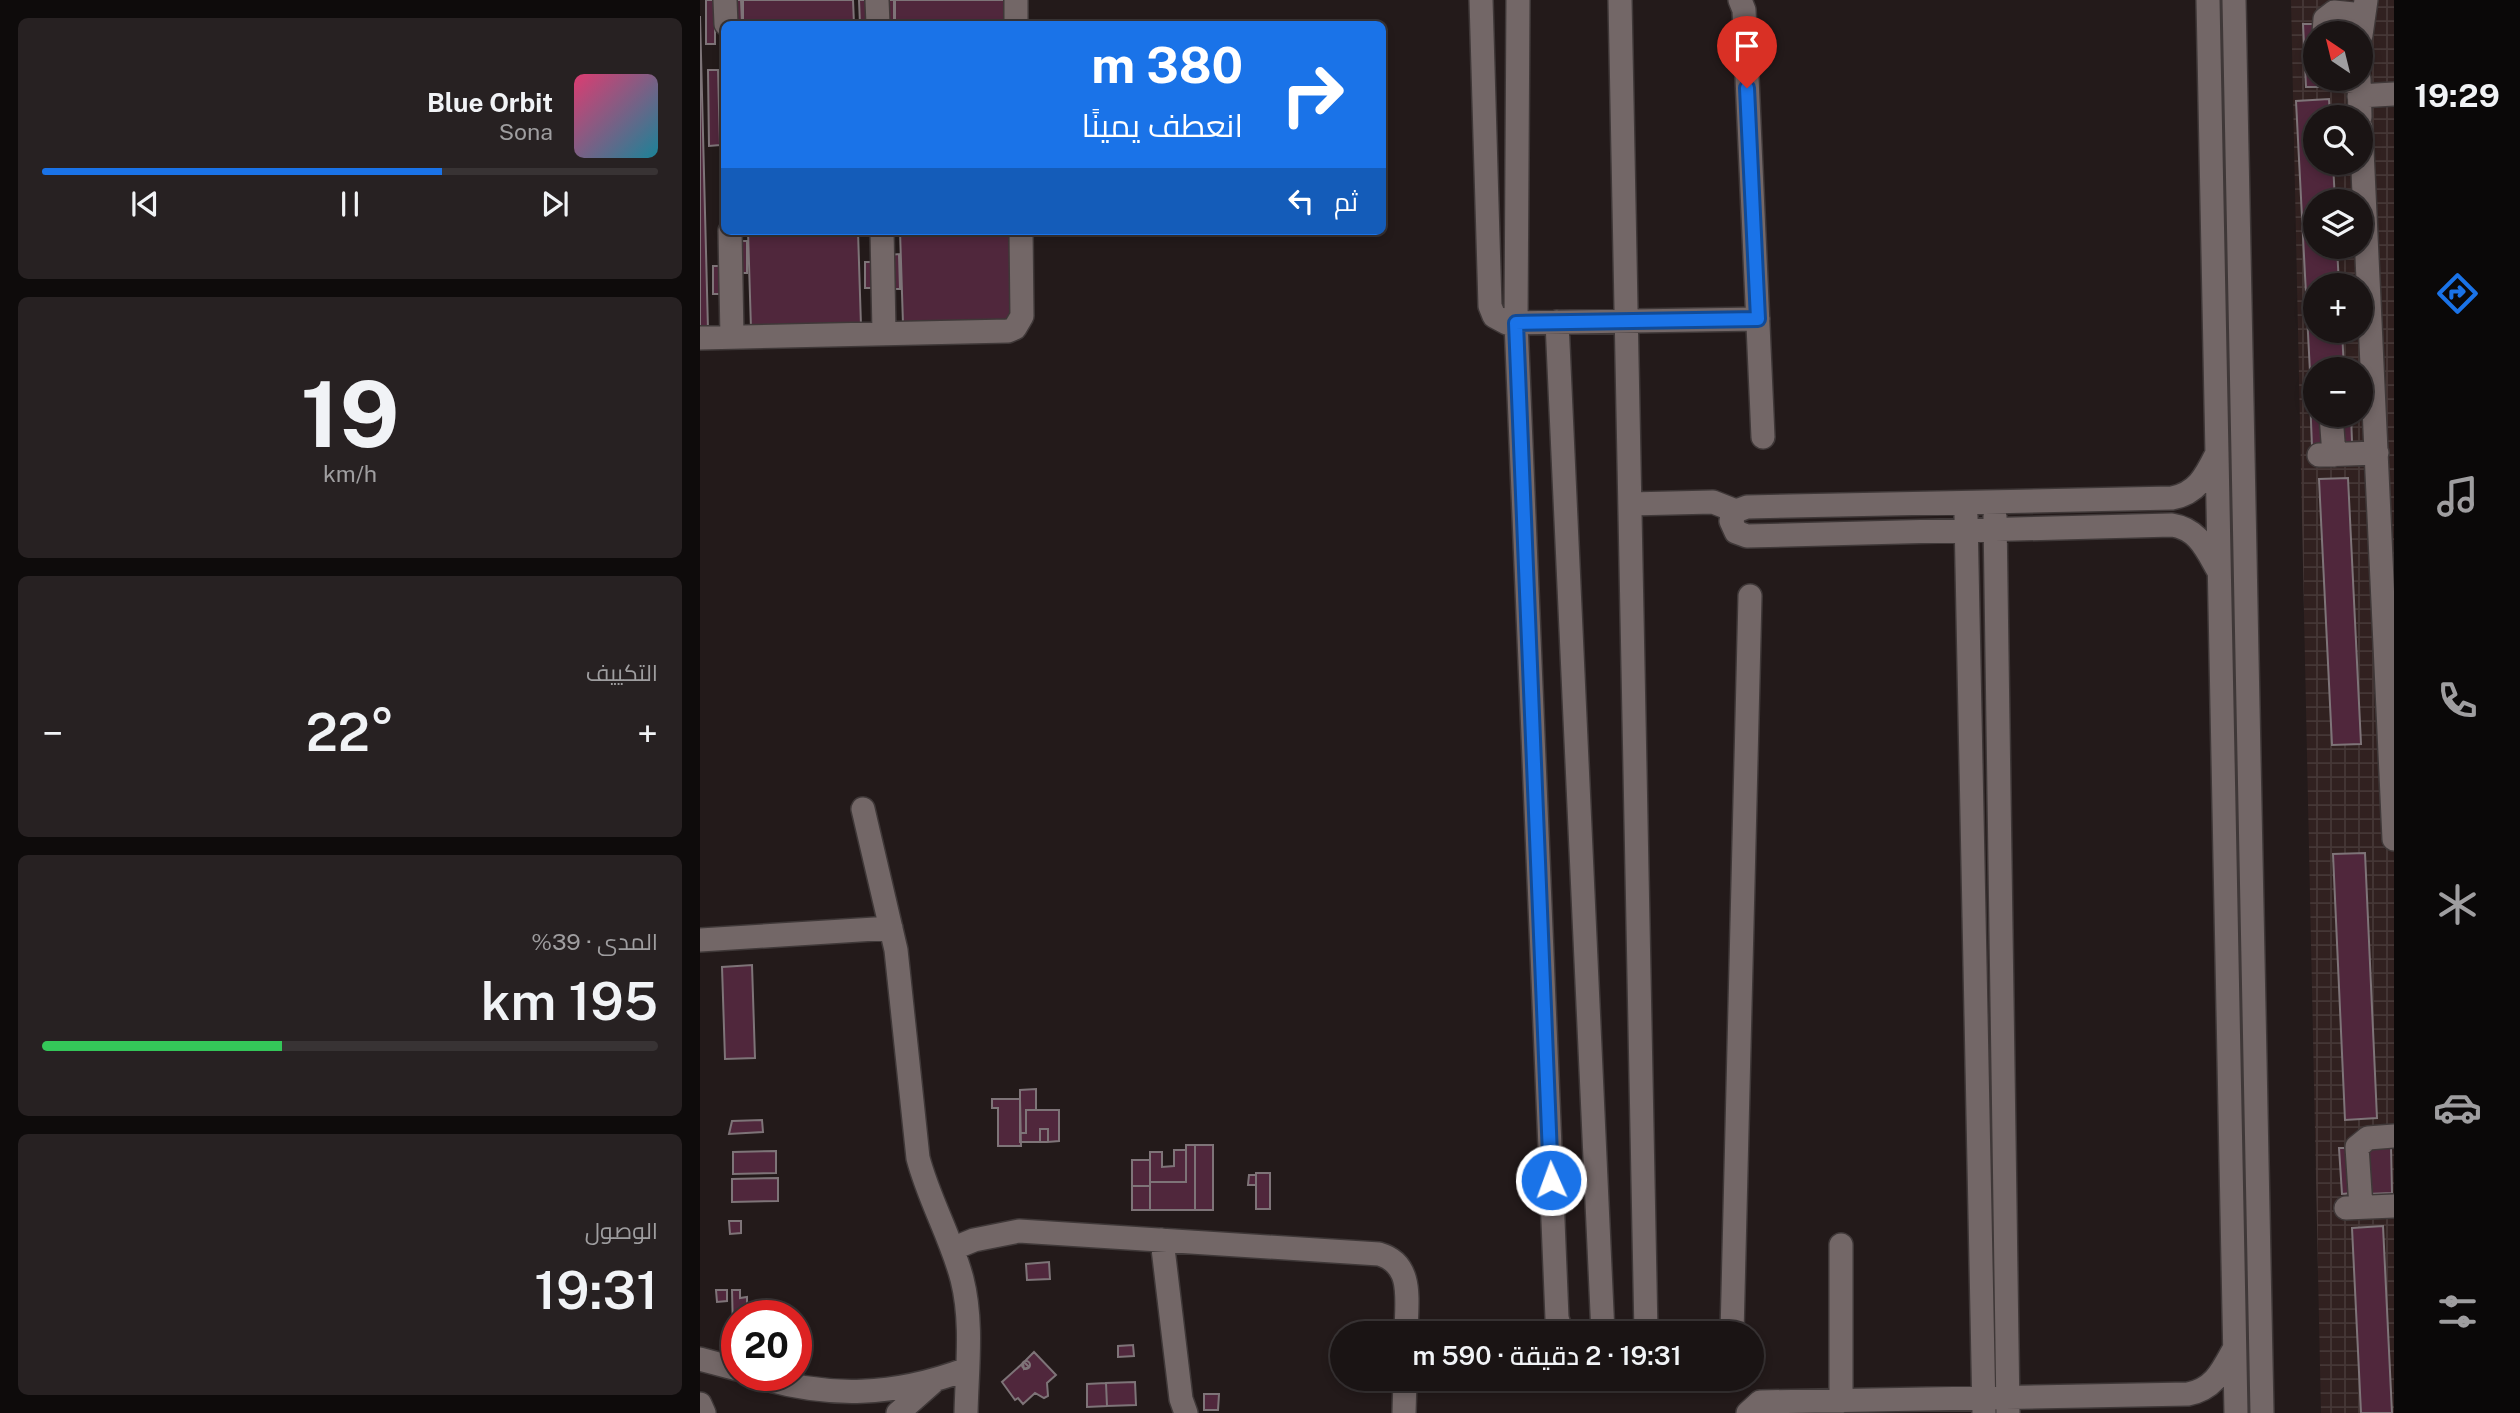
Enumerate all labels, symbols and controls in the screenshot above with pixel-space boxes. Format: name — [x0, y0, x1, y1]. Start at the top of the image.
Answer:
pin — [1717, 16, 1777, 88]
north arrow — [2303, 21, 2373, 91]
map controls — [2303, 21, 2373, 427]
icon: arrive — [1728, 27, 1766, 65]
text: 380 m — [1091, 36, 1243, 94]
icon: right — [1267, 49, 1358, 140]
text: 19:29 — [2414, 77, 2500, 114]
text: Blue Orbit — [427, 87, 553, 118]
button: search — [2303, 105, 2373, 175]
text: انعطف يمينًا — [1082, 107, 1243, 144]
text: Sona — [499, 118, 553, 145]
icon: left — [1282, 182, 1320, 220]
icon: previous — [126, 185, 164, 223]
icon: pause — [331, 185, 369, 223]
icon: next — [536, 185, 574, 223]
text: ثم — [1334, 186, 1358, 217]
button: layers — [2303, 189, 2373, 259]
icon: directions — [2433, 269, 2482, 318]
button: + — [2303, 273, 2373, 343]
button: − — [2303, 357, 2373, 427]
text: 19 — [301, 361, 399, 467]
text: km/h — [323, 460, 377, 487]
icon: music — [2433, 472, 2482, 521]
text: التكييف — [586, 659, 658, 686]
icon: phone — [2433, 676, 2482, 725]
text: 22° — [306, 702, 394, 763]
text: − — [42, 711, 63, 756]
text: + — [637, 711, 658, 756]
icon: climate — [2433, 880, 2482, 929]
text: المدى · 39% — [531, 928, 658, 955]
text: 195 km — [481, 971, 658, 1032]
icon: car — [2433, 1083, 2482, 1132]
position arrow — [1514, 1143, 1588, 1217]
text: الوصول — [585, 1217, 658, 1244]
text: 19:31 — [534, 1260, 658, 1321]
icon: filters — [2433, 1287, 2482, 1336]
speed limit sign: 20 — [721, 1300, 812, 1391]
text: 19:31 · 2 دقيقة · 590 m — [1412, 1340, 1682, 1371]

